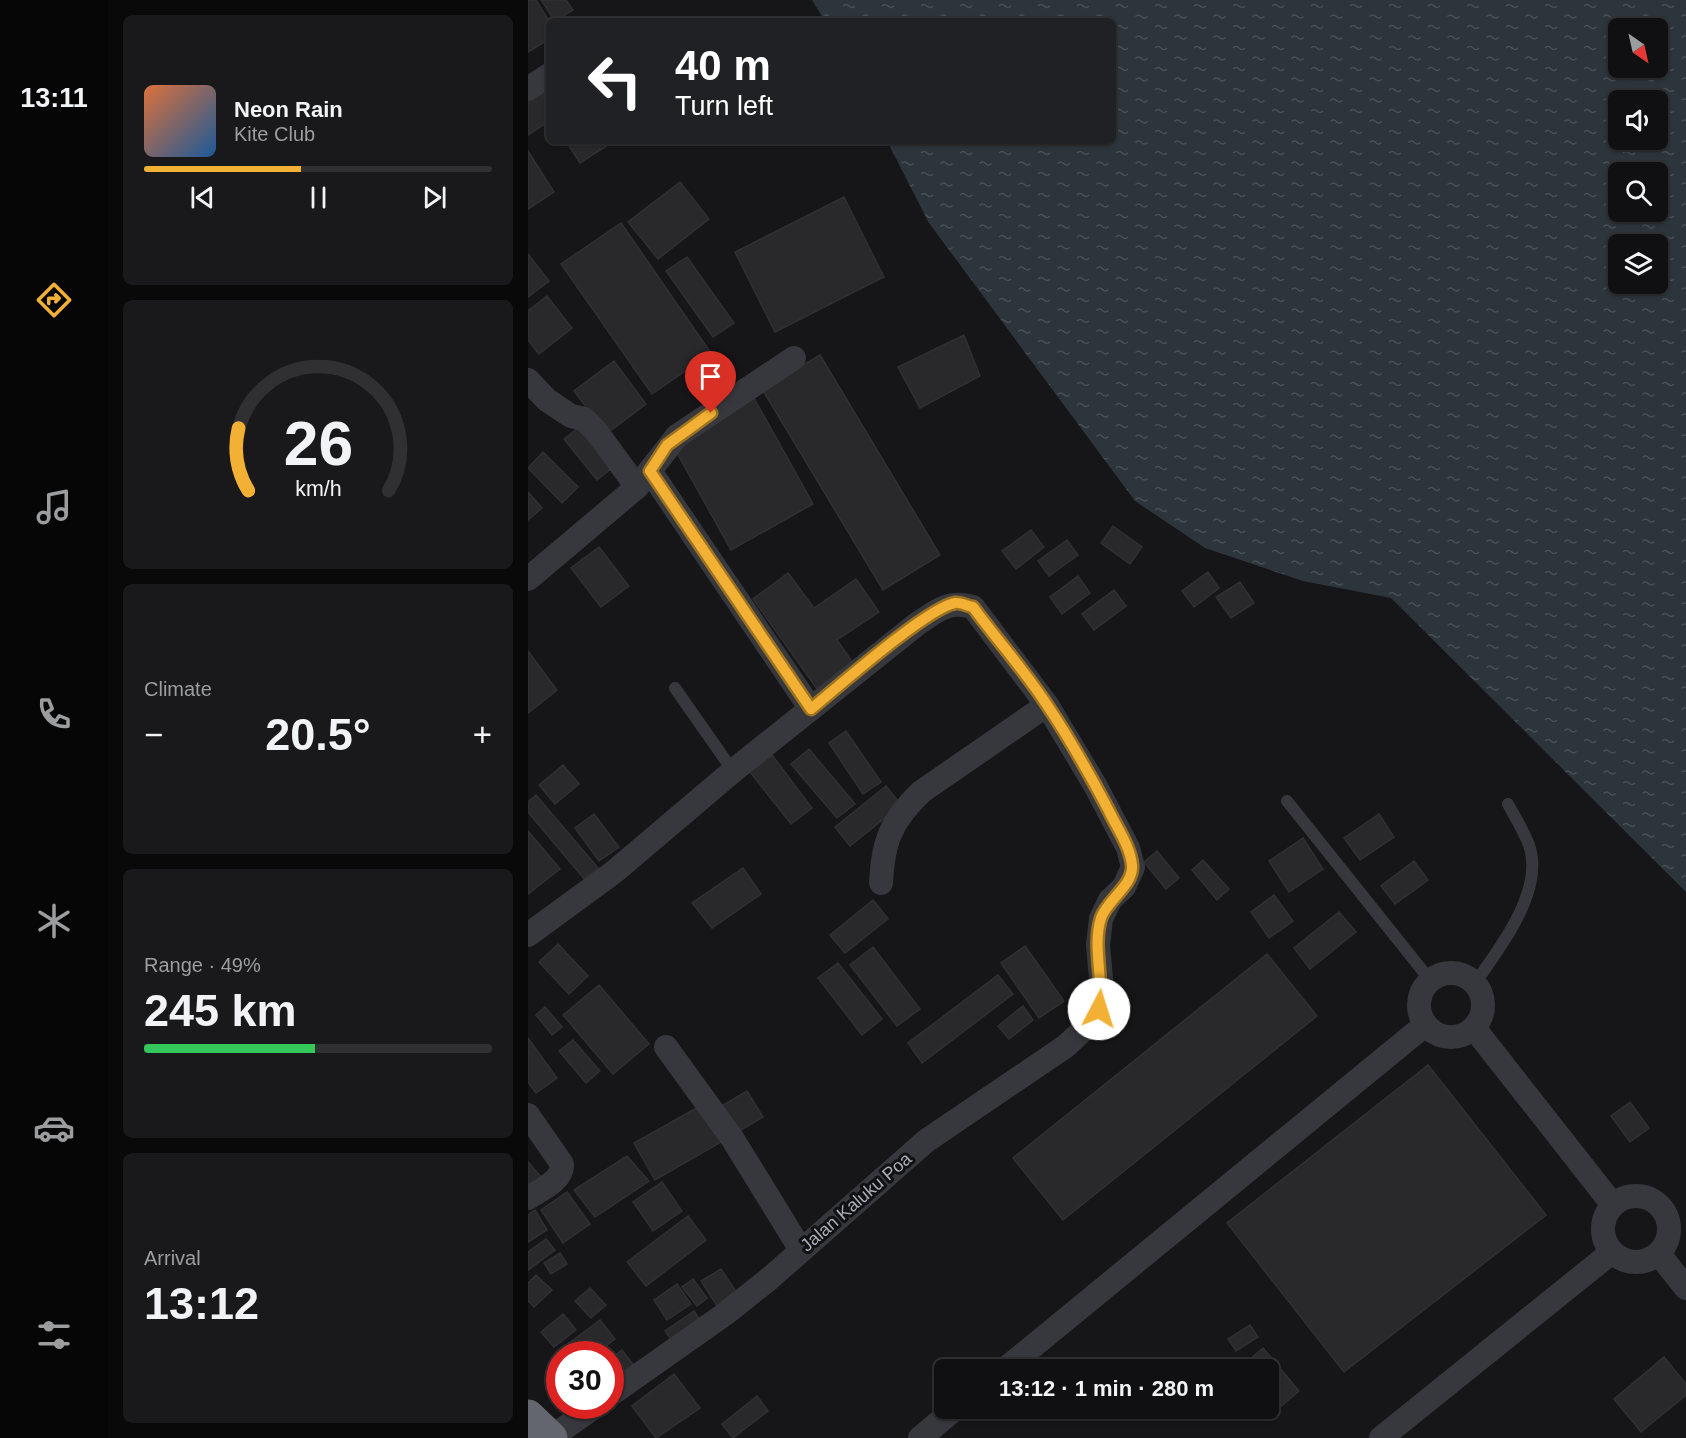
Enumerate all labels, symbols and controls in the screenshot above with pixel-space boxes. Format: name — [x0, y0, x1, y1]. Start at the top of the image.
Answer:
north arrow — [1608, 18, 1668, 78]
map controls — [1608, 18, 1668, 294]
icon: left — [576, 42, 654, 120]
text: 40 m — [675, 42, 771, 89]
text: 13:11 — [20, 83, 88, 113]
button: sound — [1608, 90, 1668, 150]
text: Turn left — [675, 91, 773, 121]
text: Neon Rain — [234, 97, 343, 122]
text: Kite Club — [234, 123, 315, 145]
button: search — [1608, 162, 1668, 222]
icon: previous — [186, 181, 219, 214]
icon: pause — [302, 181, 335, 214]
icon: next — [418, 181, 451, 214]
button: layers — [1608, 234, 1668, 294]
icon: directions — [33, 279, 75, 321]
pin — [685, 351, 736, 413]
icon: arrive — [694, 360, 727, 393]
text: 26 — [283, 410, 353, 479]
text: km/h — [295, 478, 341, 502]
icon: music — [33, 486, 75, 528]
text: Climate — [144, 678, 212, 700]
icon: phone — [33, 693, 75, 735]
text: 20.5° — [265, 709, 371, 760]
text: − — [144, 716, 163, 753]
text: + — [473, 716, 492, 753]
icon: climate — [33, 900, 75, 942]
text: Range · 49% — [144, 954, 261, 976]
position arrow — [1067, 977, 1131, 1041]
text: 245 km — [144, 985, 297, 1036]
icon: car — [33, 1107, 75, 1149]
street label: Jalan Kaluku Poa — [797, 1148, 916, 1256]
text: Arrival — [144, 1247, 201, 1269]
text: 13:12 — [144, 1278, 259, 1329]
icon: filters — [33, 1314, 75, 1356]
speed limit sign: 30 — [546, 1341, 624, 1419]
text: 13:12 · 1 min · 280 m — [999, 1376, 1214, 1401]

